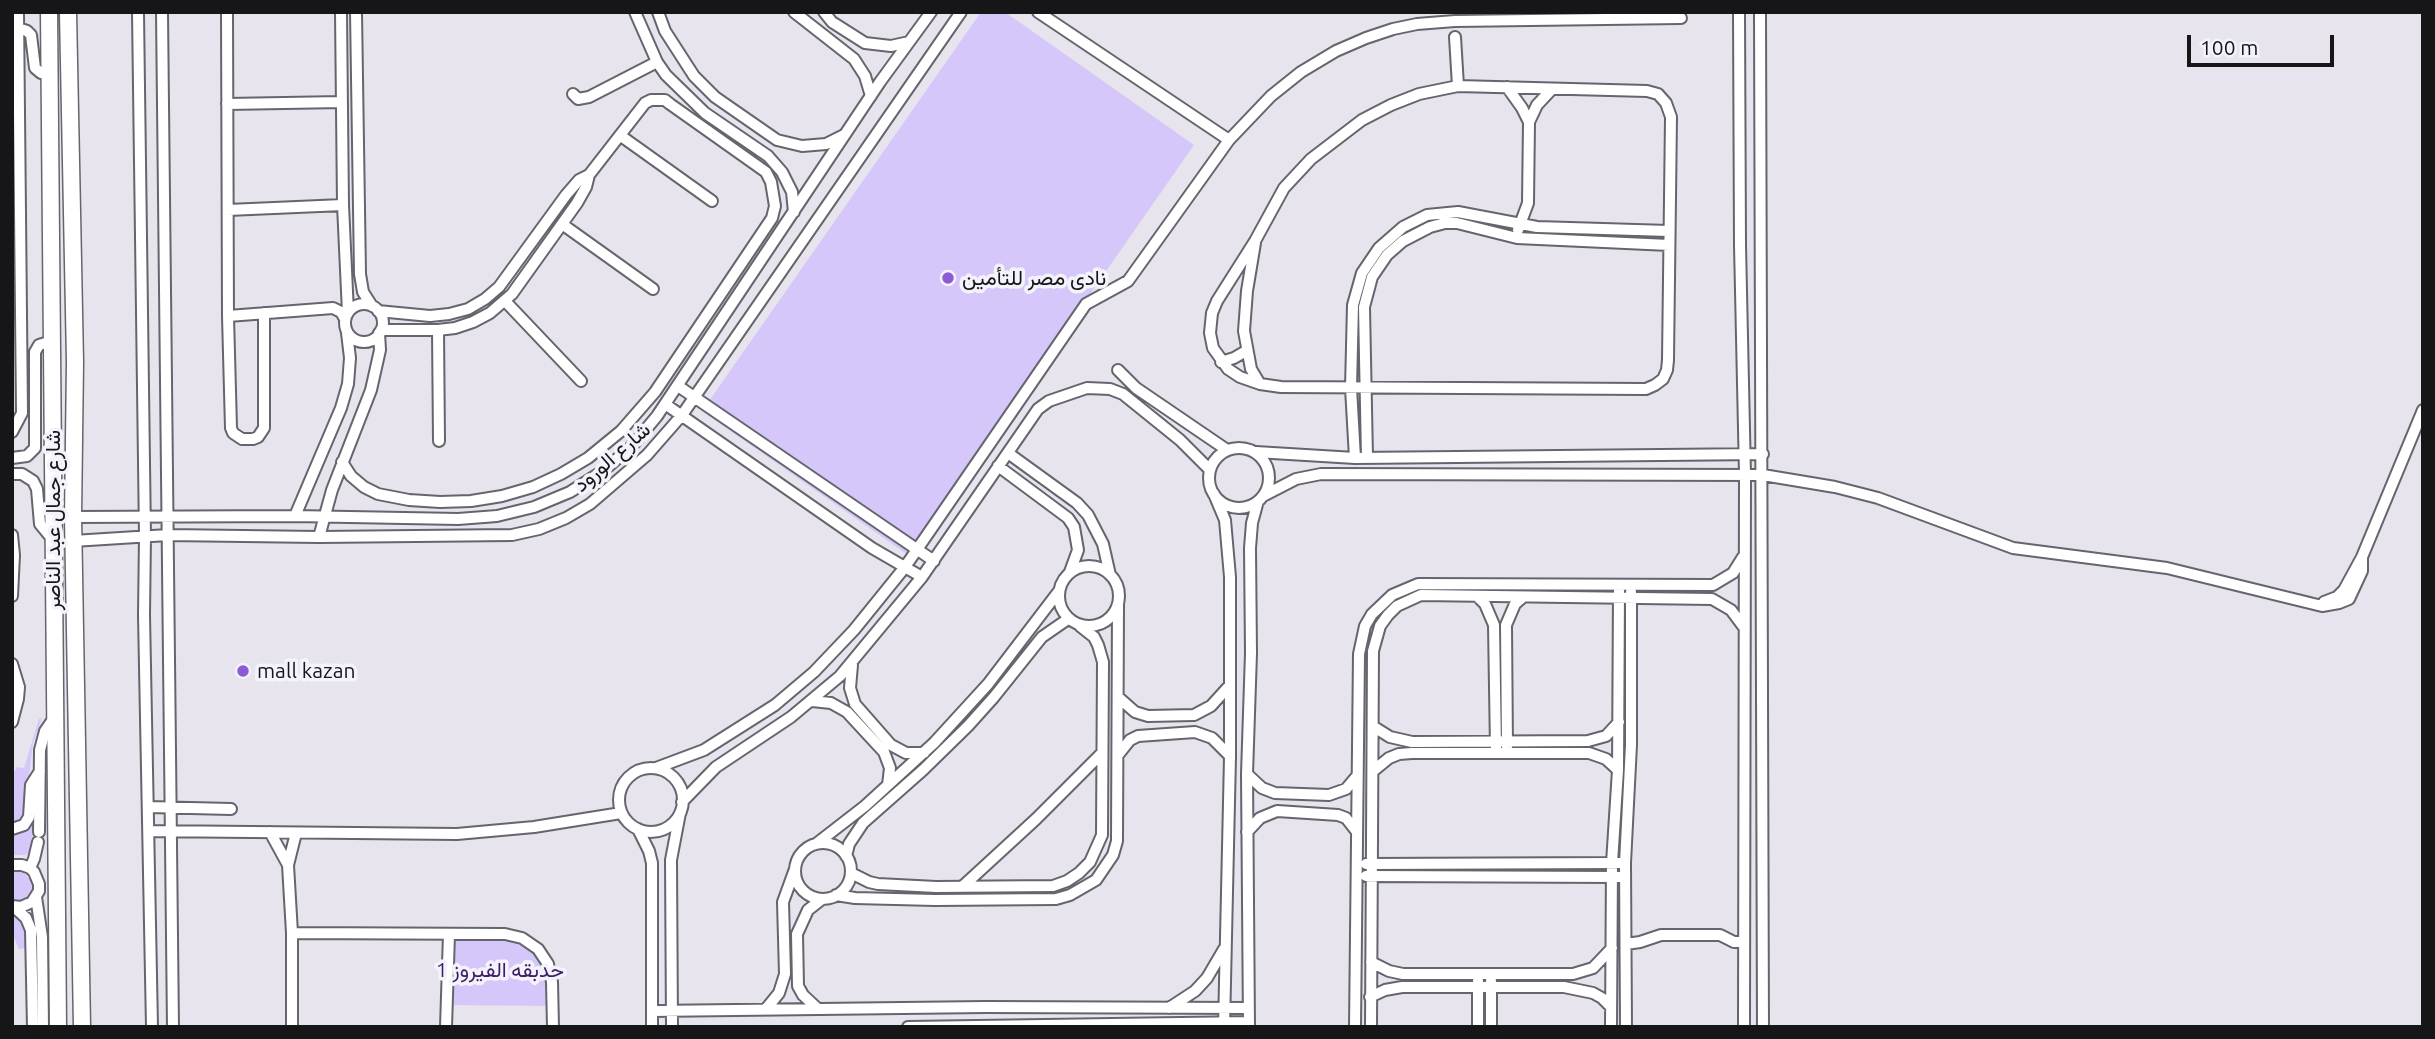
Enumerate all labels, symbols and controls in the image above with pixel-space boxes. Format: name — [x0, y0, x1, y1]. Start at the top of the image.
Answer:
scale bar — [2190, 21, 2337, 65]
text: 100 m — [2200, 35, 2258, 59]
place label: نادى مصر للتأمين — [962, 265, 1106, 291]
marker: نادى مصر للتأمين — [940, 270, 956, 286]
street label: شارع الورود — [568, 417, 656, 497]
street label: شارع جمال عبد الناصر — [40, 430, 66, 610]
place label: mall kazan — [257, 658, 356, 684]
marker: mall kazan — [235, 663, 251, 679]
park label: حدبقه الفيروز 1 — [436, 957, 564, 983]

